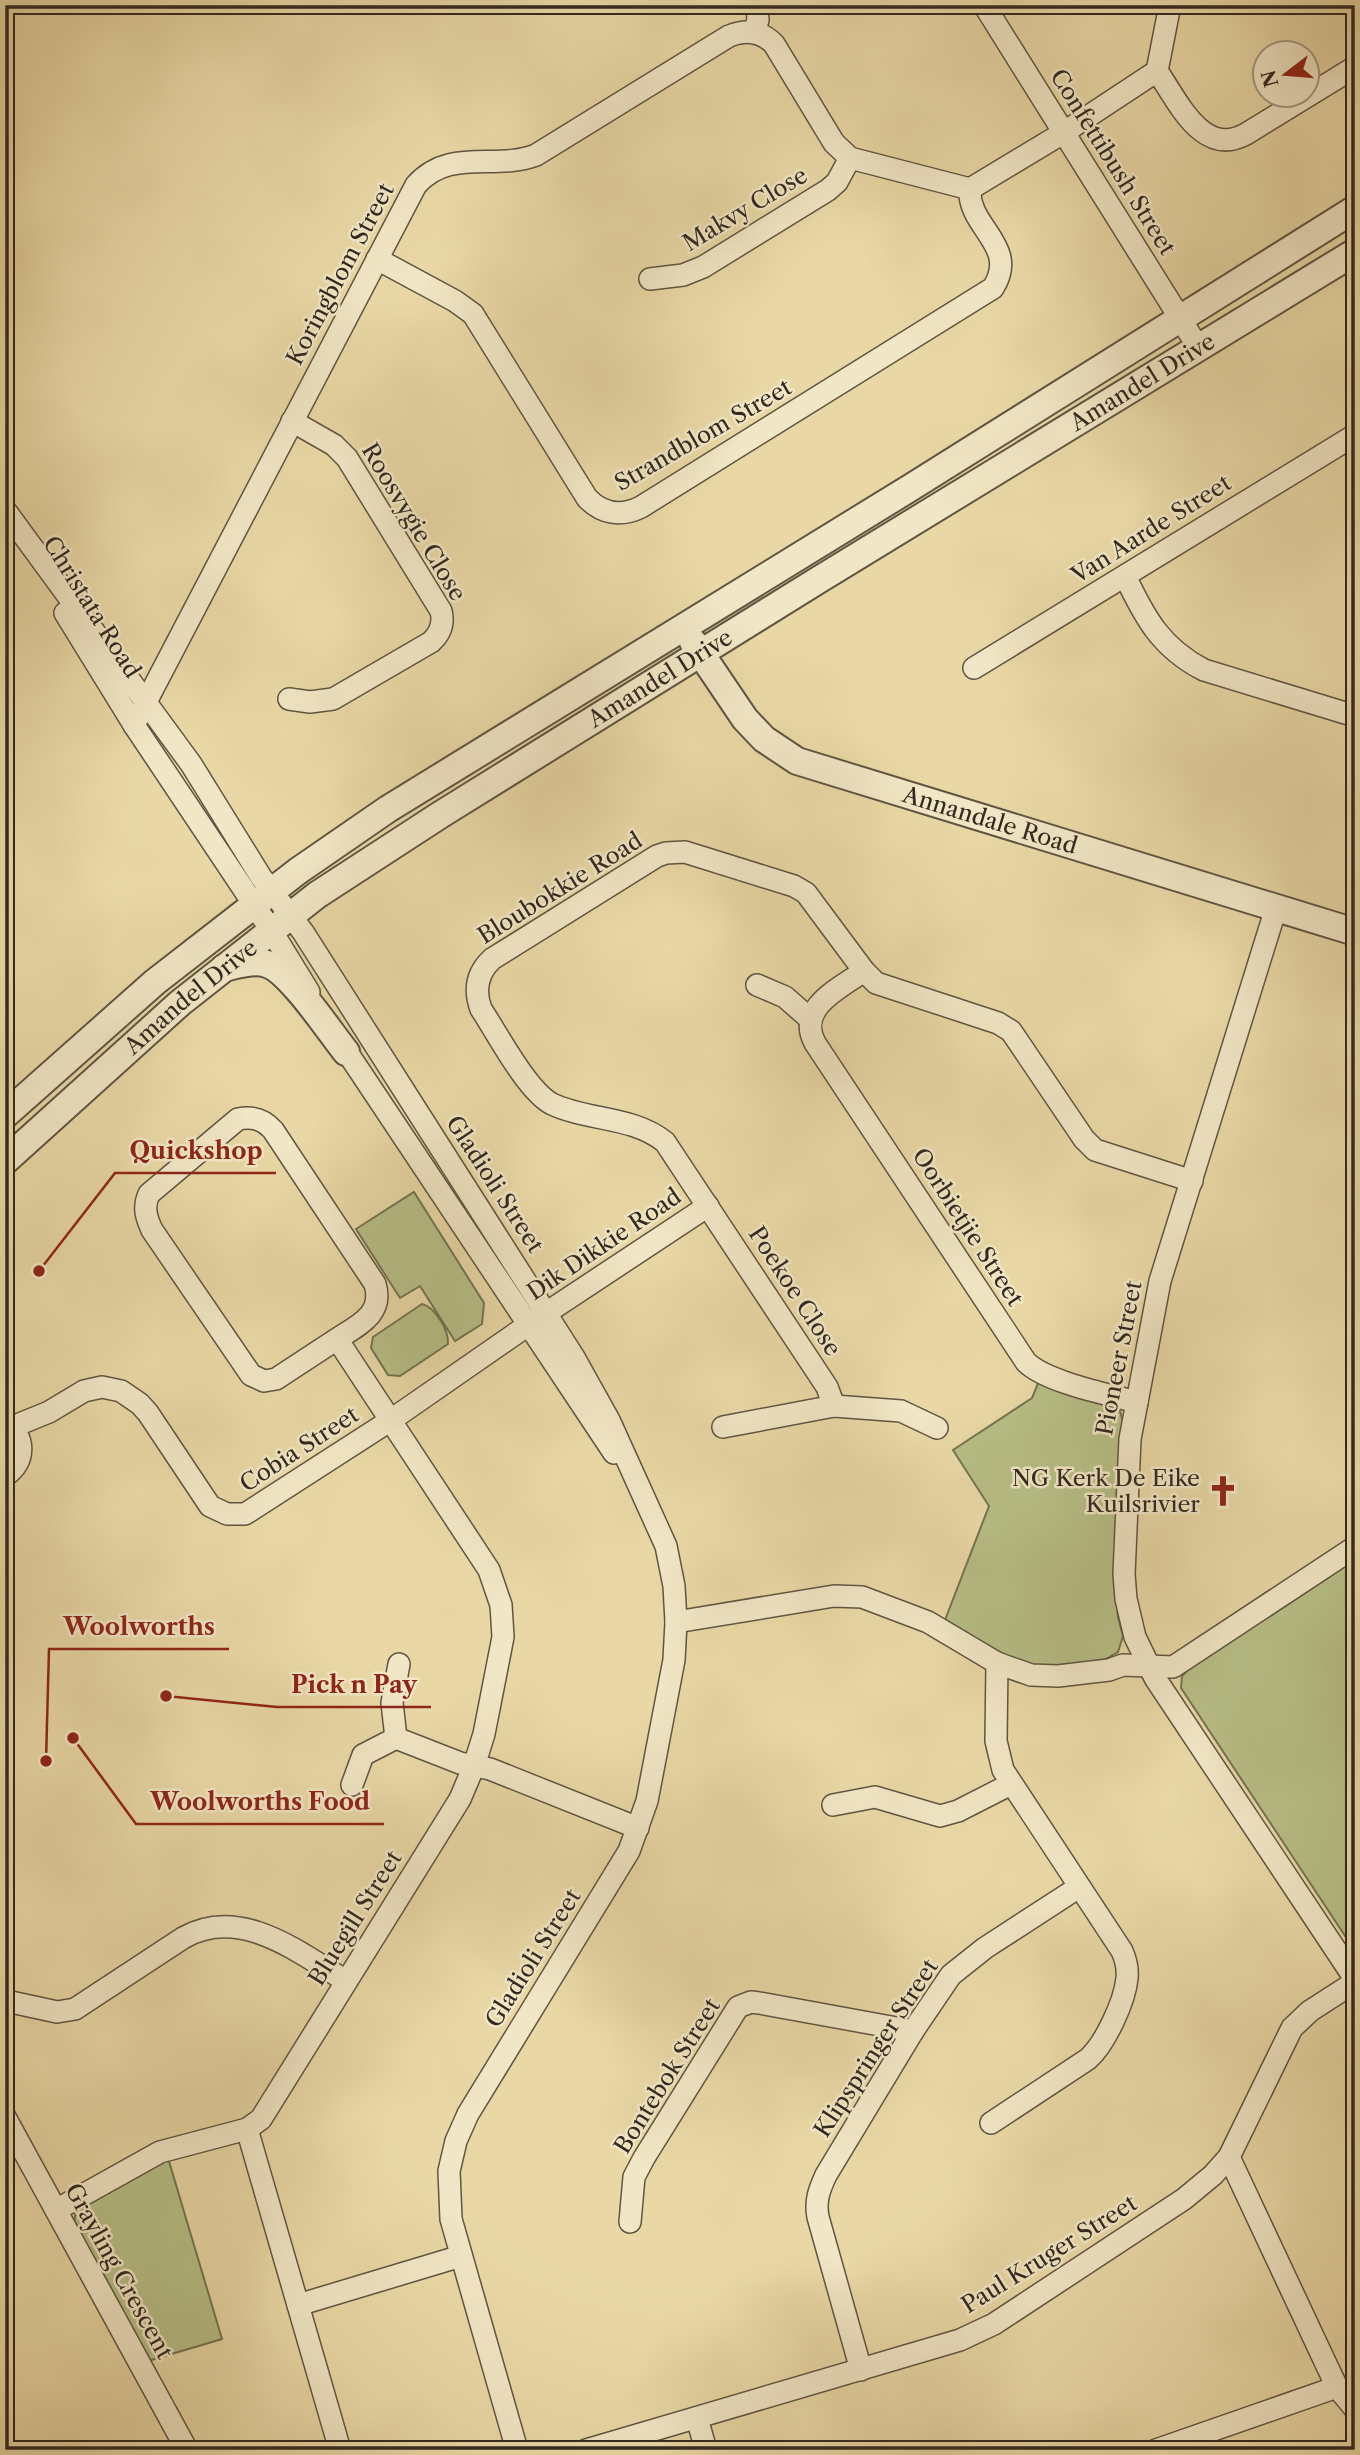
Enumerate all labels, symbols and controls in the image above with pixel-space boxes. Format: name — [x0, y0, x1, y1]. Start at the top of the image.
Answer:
north arrow — [1252, 38, 1322, 108]
street label: Confettibush Street — [1044, 64, 1182, 260]
text: N — [1257, 67, 1283, 90]
street label: Makvy Close — [678, 161, 812, 257]
street label: Koringblom Street — [280, 178, 400, 370]
street label: Amandel Drive — [1064, 327, 1220, 437]
street label: Strandblom Street — [610, 373, 796, 497]
street label: Roosvygie Close — [356, 438, 472, 606]
street label: Van Aarde Street — [1065, 469, 1236, 590]
street label: Christata Road — [37, 531, 147, 683]
street label: Amandel Drive — [582, 623, 737, 734]
street label: Annandale Road — [898, 780, 1081, 860]
street label: Bloubokkie Road — [473, 826, 647, 950]
street label: Amandel Drive — [118, 933, 263, 1061]
street label: Gladioli Street — [440, 1110, 550, 1258]
callout: Quickshop — [115, 1128, 276, 1173]
text: Quickshop — [129, 1136, 263, 1165]
street label: Oorbietjie Street — [907, 1143, 1029, 1311]
street label: Dik Dikkie Road — [522, 1182, 686, 1306]
street label: Poekoe Close — [743, 1221, 847, 1361]
street label: Pioneer Street — [1090, 1278, 1148, 1438]
street label: Cobia Street — [234, 1400, 364, 1498]
place label: NG Kerk De Eike Kuilsrivier — [1012, 1464, 1200, 1518]
church icon: NG Kerk De Eike Kuilsrivier — [1206, 1474, 1240, 1508]
callout: Woolworths — [49, 1604, 229, 1649]
text: Woolworths — [62, 1612, 215, 1641]
callout: Pick n Pay — [277, 1662, 431, 1707]
text: Pick n Pay — [291, 1670, 418, 1699]
callout: Woolworths Food — [136, 1779, 384, 1824]
text: Woolworths Food — [149, 1787, 370, 1816]
street label: Bluegill Street — [302, 1845, 408, 1991]
street label: Gladioli Street — [479, 1884, 587, 2032]
street label: Klipspringer Street — [808, 1954, 944, 2142]
street label: Bontebok Street — [608, 1993, 726, 2159]
street label: Grayling Crescent — [59, 2178, 179, 2364]
street label: Paul Kruger Street — [956, 2189, 1142, 2319]

